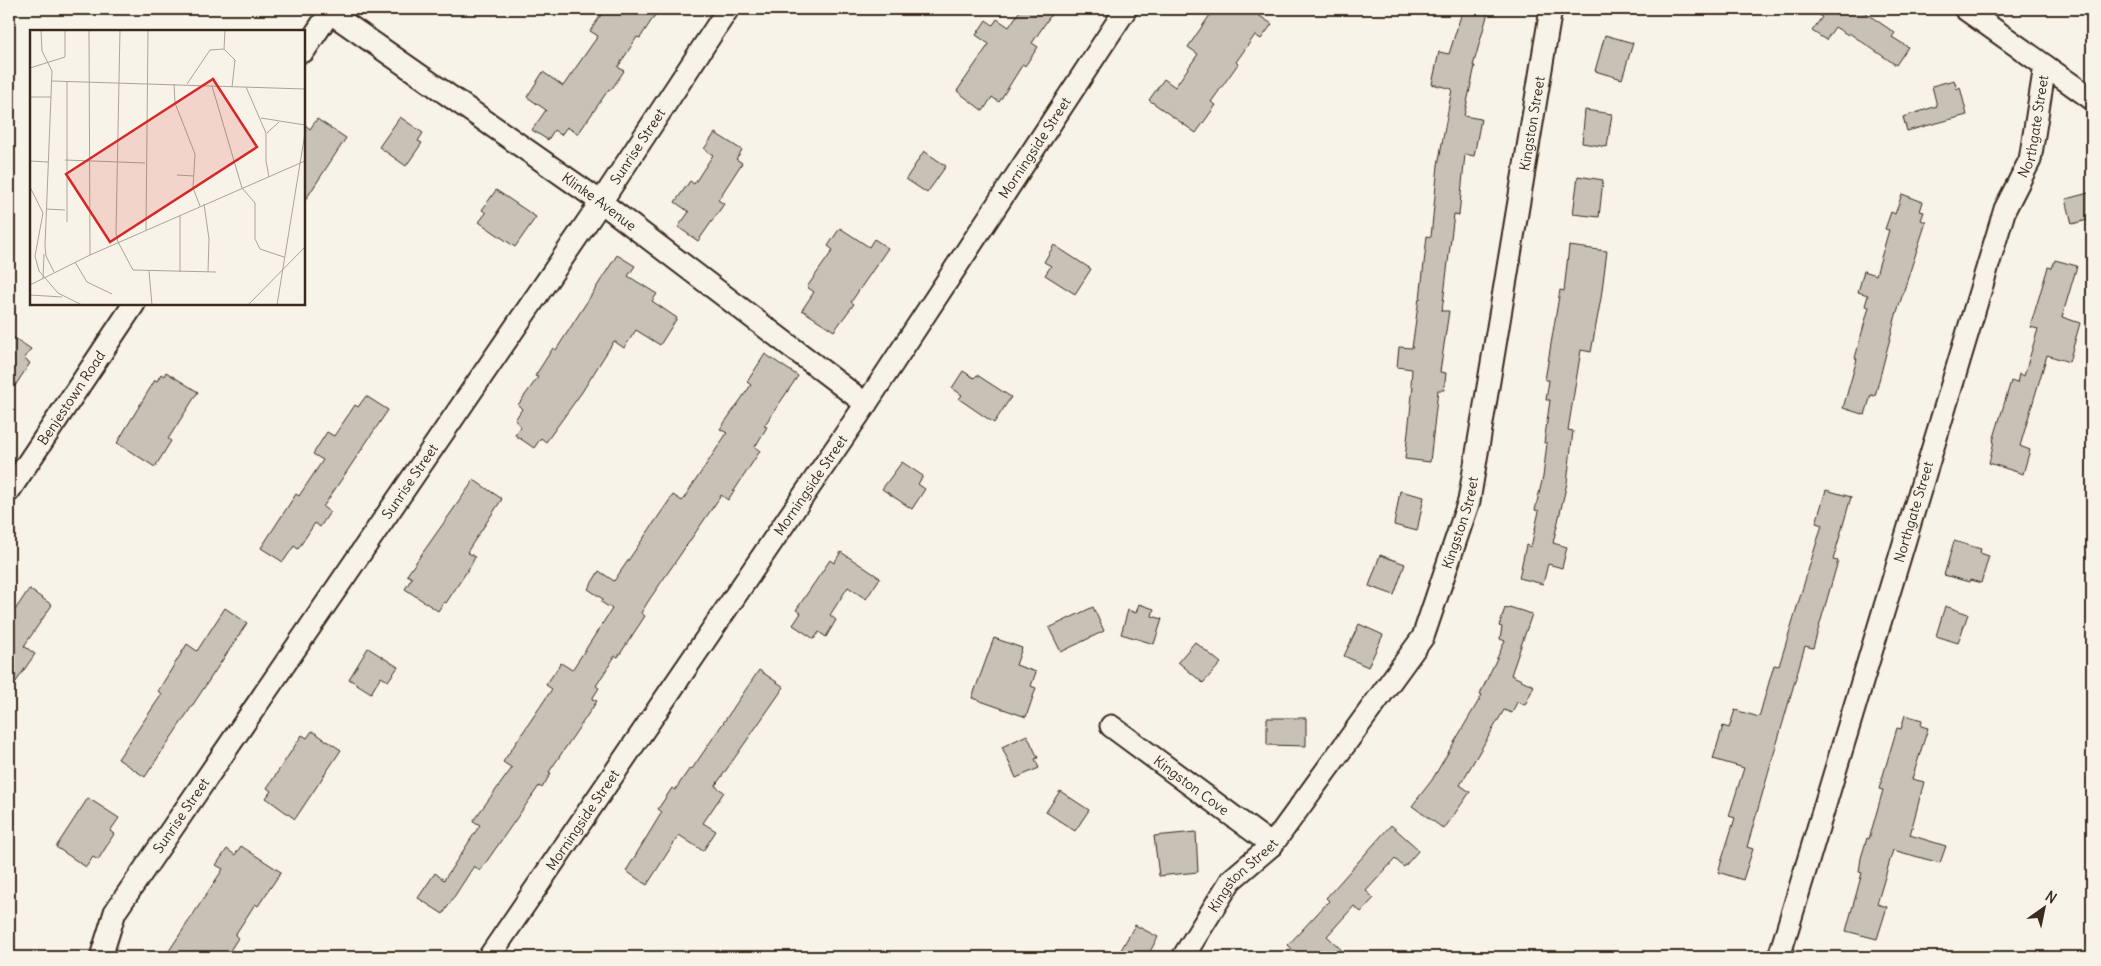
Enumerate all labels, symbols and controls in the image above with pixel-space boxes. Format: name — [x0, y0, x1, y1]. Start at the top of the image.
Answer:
inset map — [30, 30, 305, 305]
street label: Northgate Street — [2013, 73, 2052, 181]
street label: Kingston Street — [1515, 75, 1549, 172]
street label: Morningside Street — [995, 93, 1075, 202]
street label: Sunrise Street — [606, 105, 669, 188]
street label: Klinke Avenue — [558, 168, 640, 235]
street label: Benjestown Road — [33, 347, 109, 449]
street label: Morningside Street — [770, 431, 851, 539]
street label: Sunrise Street — [378, 440, 442, 523]
street label: Northgate Street — [1890, 459, 1937, 565]
street label: Kingston Street — [1438, 475, 1482, 571]
street label: Kingston Cove — [1150, 752, 1233, 819]
street label: Morningside Street — [542, 766, 623, 874]
street label: Sunrise Street — [149, 774, 213, 857]
street label: Kingston Street — [1204, 835, 1282, 916]
north arrow — [2018, 884, 2068, 934]
text: N — [2042, 887, 2060, 907]

